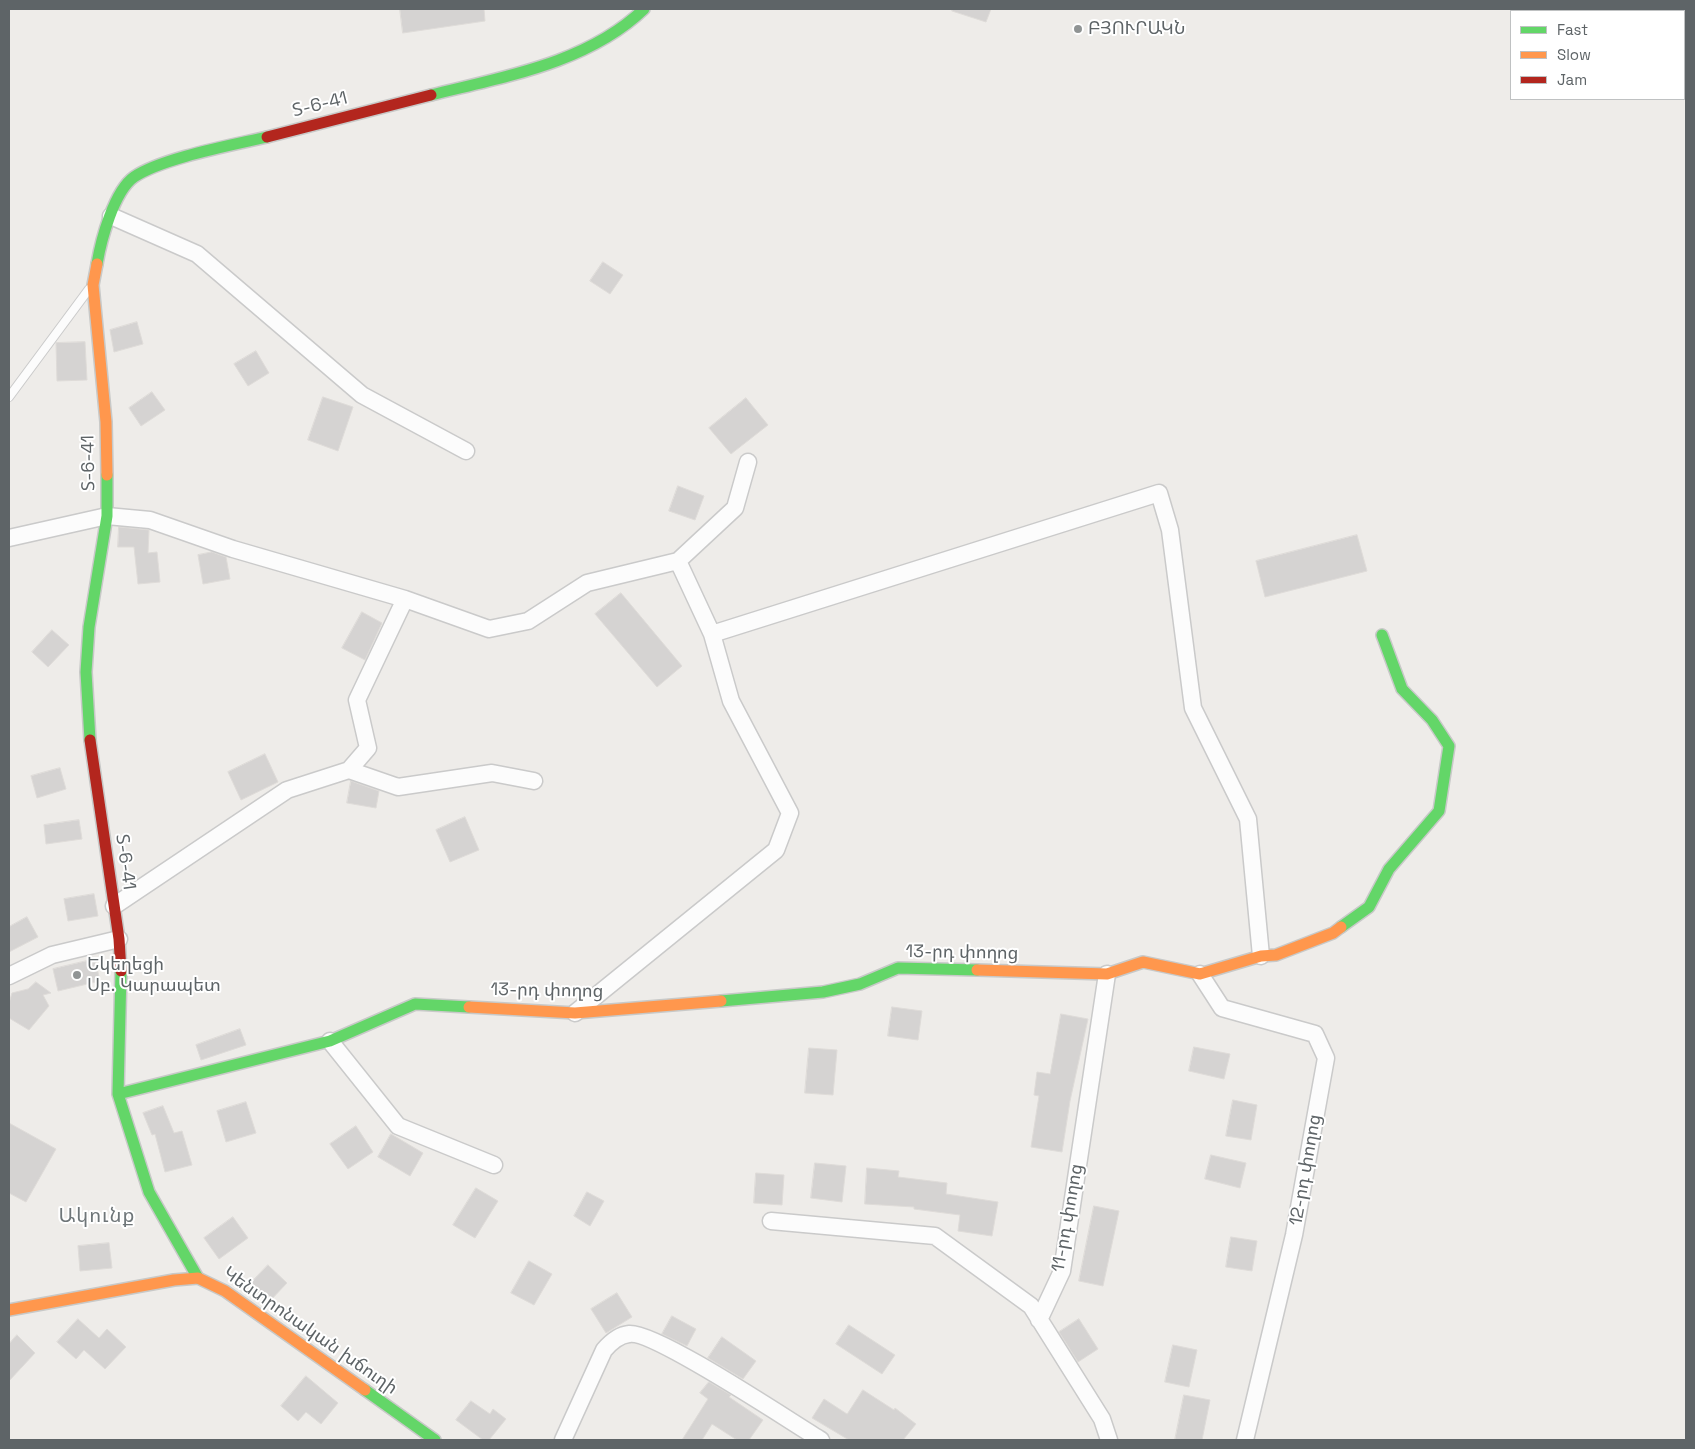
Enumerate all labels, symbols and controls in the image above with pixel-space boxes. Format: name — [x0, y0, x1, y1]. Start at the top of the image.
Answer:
legend — [1510, 10, 1685, 100]
place label: ԲՅՈՒՐԱԿՆ — [1088, 18, 1185, 40]
text: Fast — [1557, 20, 1588, 39]
marker: ԲՅՈՒՐԱԿՆ — [1072, 23, 1084, 35]
text: Slow — [1557, 45, 1591, 64]
text: Jam — [1557, 70, 1587, 89]
street label: Տ-6-41 — [290, 88, 350, 122]
street label: Տ-6-41 — [78, 435, 100, 491]
street label: Տ-6-41 — [110, 833, 140, 891]
street label: 13-րդ փողոց — [905, 941, 1019, 965]
place label: Եկեղեցի Սբ. Կարապետ — [87, 954, 221, 996]
marker: Եկեղեցի Սբ. Կարապետ — [71, 969, 83, 981]
street label: 13-րդ փողոց — [490, 979, 604, 1003]
street label: 12-րդ փողոց — [1286, 1113, 1326, 1227]
street label: 11-րդ փողոց — [1048, 1162, 1088, 1274]
district label: Ակունք — [58, 1205, 136, 1229]
street label: Կենտրոնական խճուղի — [219, 1263, 401, 1399]

